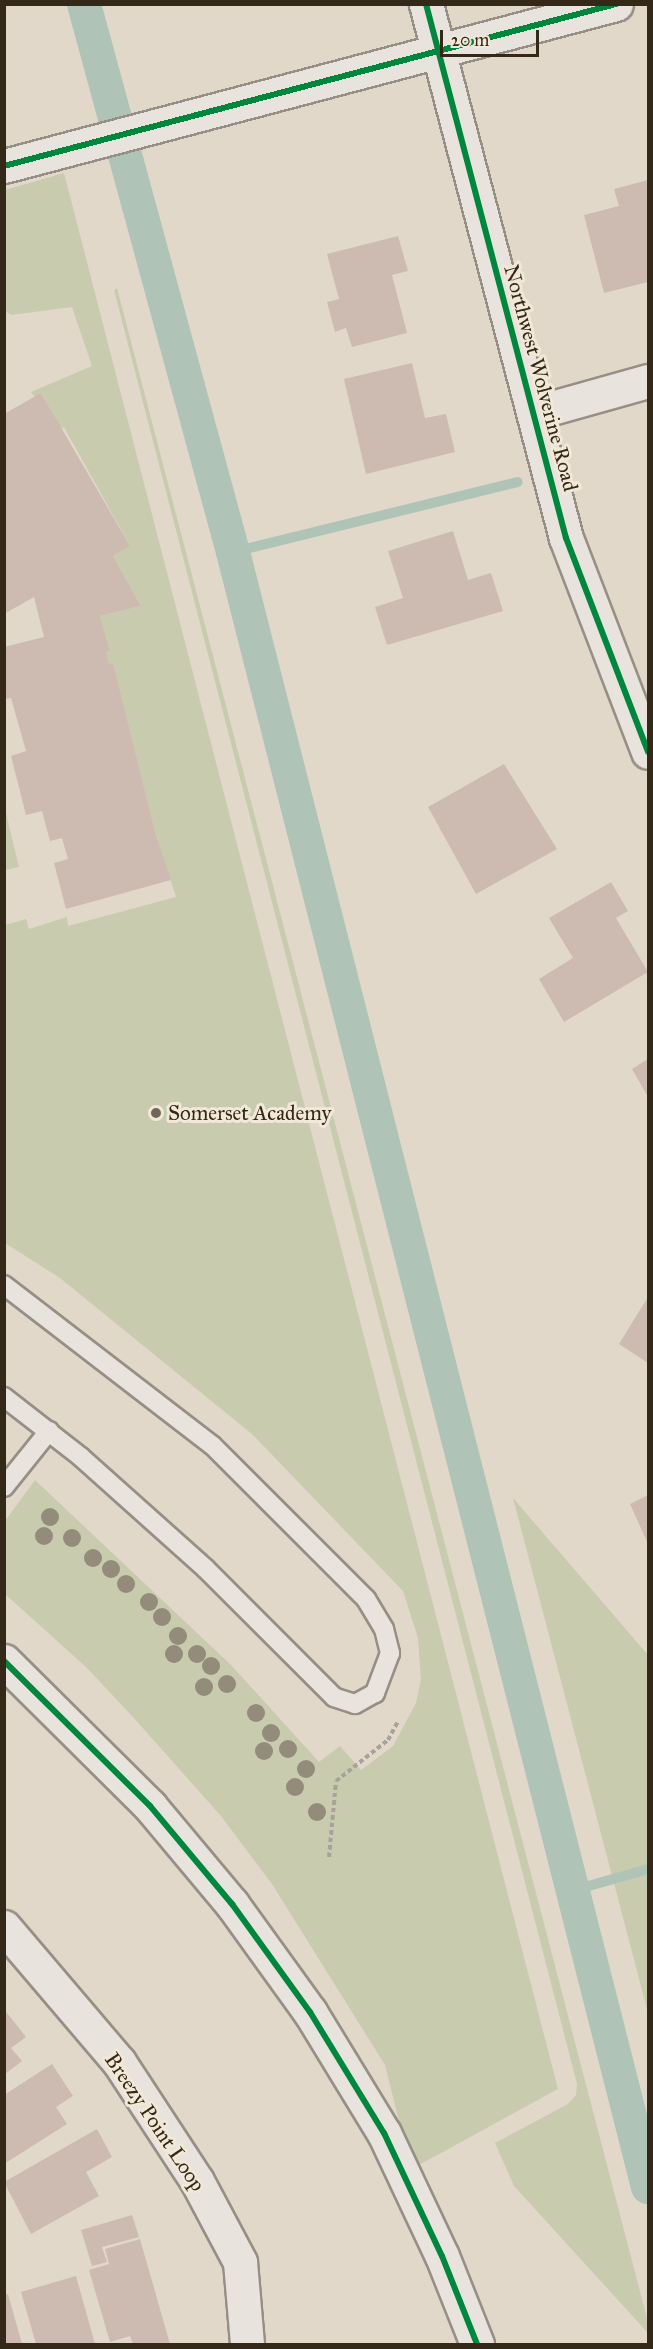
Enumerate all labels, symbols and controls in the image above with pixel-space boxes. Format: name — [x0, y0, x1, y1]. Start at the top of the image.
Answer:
scale bar — [443, 18, 542, 56]
text: 20 m — [451, 29, 489, 51]
street label: Northwest Wolverine Road — [499, 262, 583, 494]
place label: Somerset Academy — [168, 1100, 331, 1126]
marker: Somerset Academy — [149, 1106, 163, 1120]
street label: Breezy Point Loop — [99, 2048, 211, 2196]

